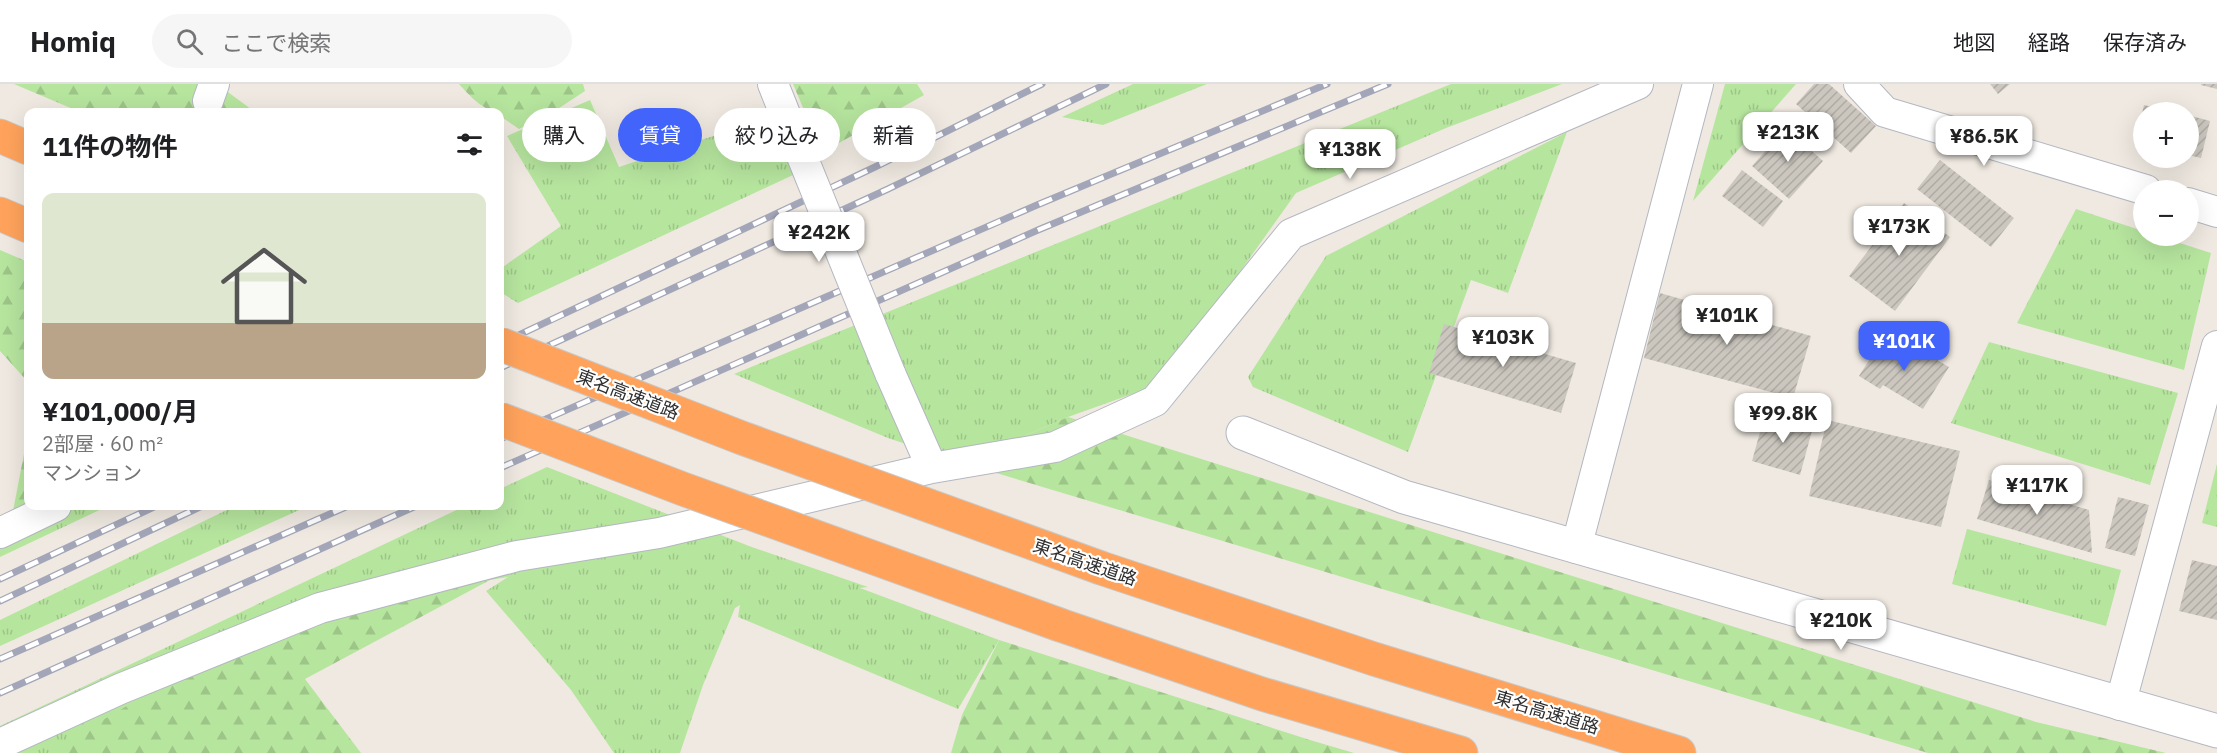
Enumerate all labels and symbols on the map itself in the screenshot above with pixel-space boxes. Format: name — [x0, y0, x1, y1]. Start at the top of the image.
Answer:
pin: ¥213K — [1746, 112, 1830, 163]
pin: ¥86.5K — [1935, 116, 2033, 167]
pin: ¥138K — [1308, 129, 1392, 180]
pin: ¥173K — [1857, 206, 1941, 257]
pin: ¥242K — [777, 212, 861, 263]
pin: ¥101K — [1685, 295, 1769, 346]
pin: ¥103K — [1461, 317, 1545, 368]
pin: ¥101K — [1862, 321, 1946, 372]
street label: 東名高速道路 — [573, 364, 683, 424]
pin: ¥99.8K — [1734, 393, 1832, 444]
pin: ¥117K — [1995, 465, 2079, 516]
street label: 東名高速道路 — [1030, 534, 1140, 590]
pin: ¥210K — [1799, 600, 1883, 651]
street label: 東名高速道路 — [1492, 685, 1602, 739]

